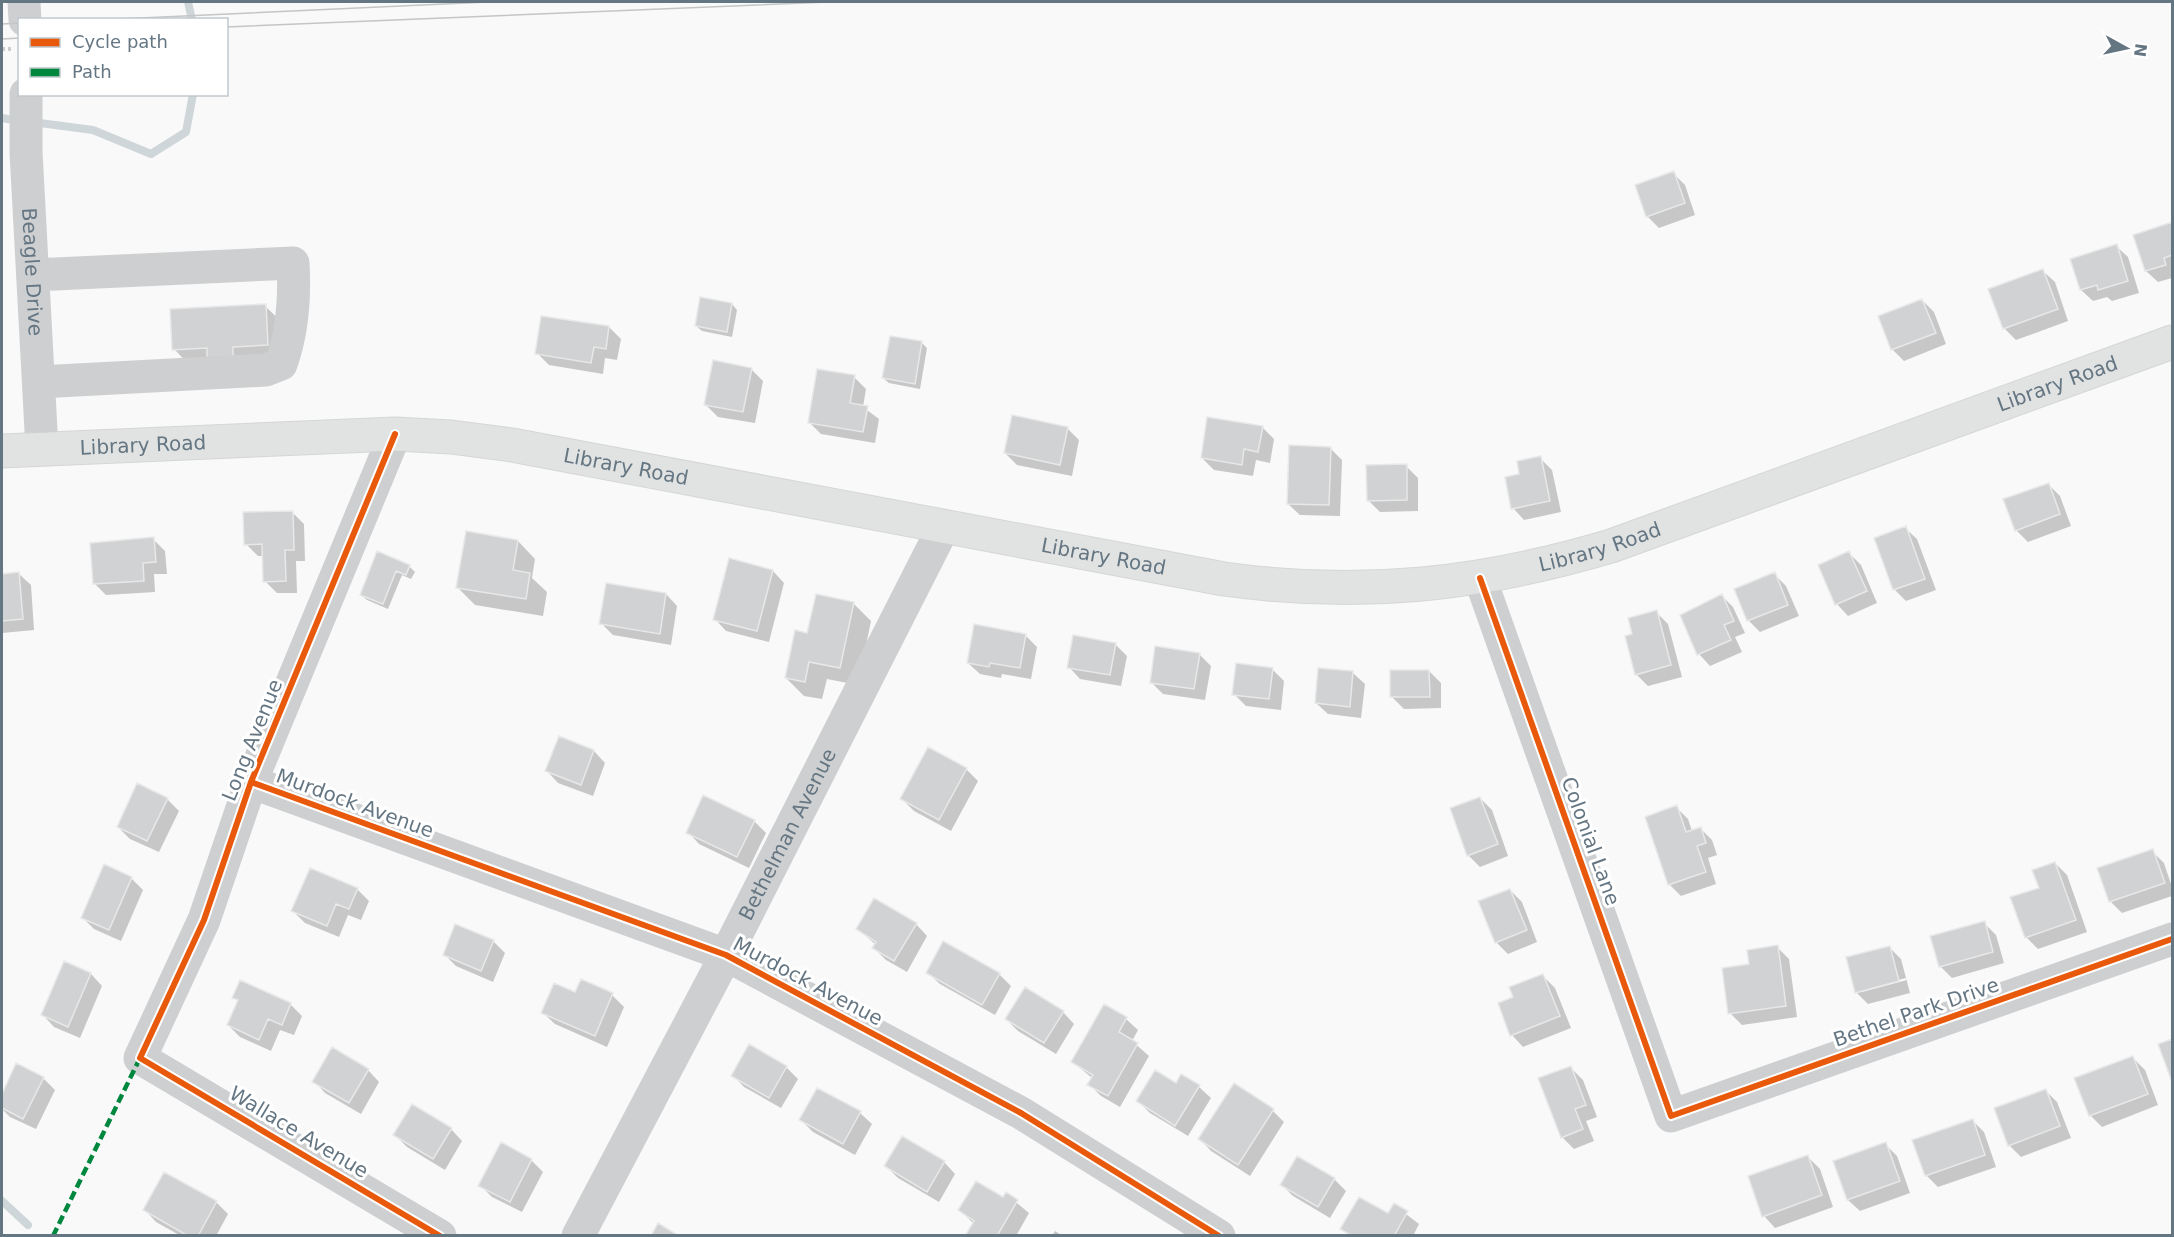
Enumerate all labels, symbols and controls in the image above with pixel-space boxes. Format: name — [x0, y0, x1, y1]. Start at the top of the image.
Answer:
legend — [18, 18, 228, 96]
north arrow — [2096, 18, 2156, 78]
text: Cycle path — [72, 31, 168, 52]
text: N — [2130, 42, 2151, 58]
text: Path — [72, 61, 112, 82]
street label: Beagle Drive — [17, 207, 48, 337]
street label: Library Road — [1994, 351, 2121, 417]
street label: Library Road — [79, 430, 207, 460]
street label: Library Road — [562, 443, 690, 490]
street label: Library Road — [1536, 517, 1664, 577]
street label: Library Road — [1039, 533, 1168, 580]
street label: Long Avenue — [217, 676, 287, 804]
street label: Bethelman Avenue — [734, 744, 841, 924]
street label: Murdock Avenue — [273, 763, 437, 843]
street label: Colonial Lane — [1557, 774, 1625, 908]
street label: Murdock Avenue — [729, 931, 887, 1031]
street label: Bethel Park Drive — [1830, 972, 2002, 1052]
street label: Wallace Avenue — [225, 1081, 373, 1183]

